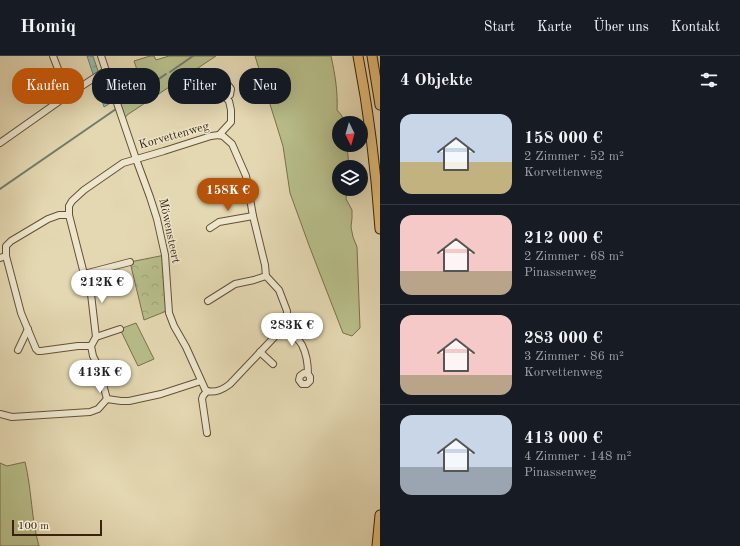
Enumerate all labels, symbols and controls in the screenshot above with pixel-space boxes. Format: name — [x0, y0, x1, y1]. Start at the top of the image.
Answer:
text: Homiq — [20, 18, 76, 37]
text: Start — [484, 20, 515, 34]
text: Karte — [537, 20, 572, 34]
text: Über uns — [594, 20, 649, 34]
text: Kontakt — [671, 20, 720, 34]
chip: Kaufen — [12, 68, 84, 104]
chip: Mieten — [92, 68, 160, 104]
chip: Filter — [168, 68, 231, 104]
chip: Neu — [239, 68, 291, 104]
icon: filters — [698, 69, 720, 91]
text: 4 Objekte — [400, 72, 473, 89]
north arrow — [332, 116, 368, 152]
map controls — [332, 116, 368, 196]
street label: Korvettenweg — [138, 120, 211, 152]
icon: home — [432, 130, 480, 178]
text: 158 000 € — [524, 130, 603, 147]
text: 2 Zimmer · 52 m² — [524, 150, 624, 163]
button: layers — [332, 160, 368, 196]
text: Korvettenweg — [524, 166, 602, 179]
pin: 158K € — [195, 178, 261, 212]
text: 158K € — [206, 184, 250, 197]
street label: Möwensteert — [156, 197, 182, 265]
text: 212 000 € — [524, 230, 603, 247]
icon: home — [432, 231, 480, 279]
text: 2 Zimmer · 68 m² — [524, 250, 624, 263]
text: Pinassenweg — [524, 266, 597, 279]
pin: 212K € — [69, 270, 135, 304]
text: 212K € — [80, 276, 124, 289]
pin: 283K € — [259, 313, 325, 347]
text: 283K € — [270, 319, 314, 332]
text: 283 000 € — [524, 330, 603, 347]
icon: home — [432, 331, 480, 379]
text: 3 Zimmer · 86 m² — [524, 350, 624, 363]
pin: 413K € — [67, 360, 133, 394]
text: 413K € — [78, 366, 122, 379]
text: Korvettenweg — [524, 366, 602, 379]
text: 413 000 € — [524, 430, 603, 447]
icon: home — [432, 431, 480, 479]
text: 4 Zimmer · 148 m² — [524, 450, 632, 463]
text: Pinassenweg — [524, 466, 597, 479]
scale bar — [12, 518, 102, 537]
text: 100 m — [18, 521, 49, 532]

